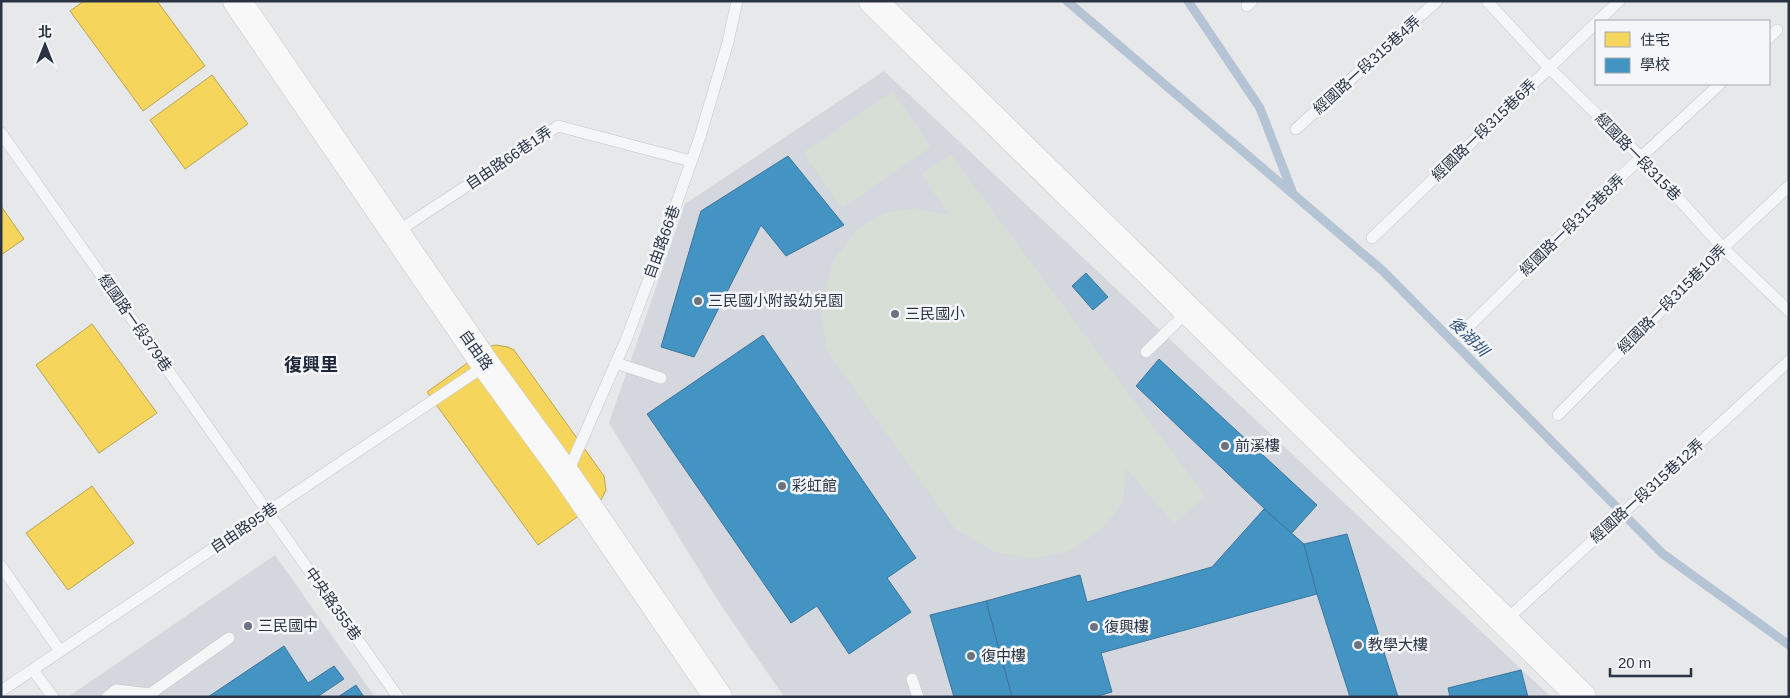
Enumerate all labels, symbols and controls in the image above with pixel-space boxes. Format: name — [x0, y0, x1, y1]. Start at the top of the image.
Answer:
street label: 經國路一段315巷4弄 — [1310, 12, 1424, 117]
north arrow — [20, 20, 70, 70]
legend — [1595, 20, 1770, 85]
text: 北 — [38, 24, 52, 40]
text: 住宅 — [1640, 31, 1670, 48]
text: 學校 — [1640, 56, 1670, 73]
street label: 經國路一段315巷6弄 — [1428, 75, 1539, 184]
street label: 經國路一段315巷 — [1592, 109, 1684, 204]
street label: 自由路66巷1弄 — [463, 123, 555, 193]
street label: 經國路一段315巷8弄 — [1516, 170, 1627, 279]
street label: 自由路66巷 — [640, 203, 683, 281]
street label: 經國路一段315巷10弄 — [1614, 241, 1730, 357]
street label: 經國路一段379巷 — [95, 271, 175, 375]
place label: 三民國小附設幼兒園 — [708, 292, 843, 309]
marker: 三民國小附設幼兒園 — [692, 295, 704, 307]
place label: 三民國小 — [905, 305, 965, 322]
marker: 三民國小 — [889, 308, 901, 320]
water label: 後湖圳 — [1446, 313, 1493, 361]
street label: 自由路 — [457, 326, 496, 373]
district label: 復興里 — [284, 355, 338, 375]
street label: 經國路一段315巷12弄 — [1586, 435, 1707, 546]
place label: 前溪樓 — [1235, 437, 1280, 454]
marker: 前溪樓 — [1219, 440, 1231, 452]
place label: 彩虹館 — [792, 477, 837, 494]
marker: 彩虹館 — [776, 480, 788, 492]
street label: 自由路95巷 — [207, 499, 280, 556]
street label: 中央路355巷 — [302, 564, 365, 643]
place label: 三民國中 — [258, 617, 318, 634]
place label: 復興樓 — [1104, 618, 1149, 635]
marker: 三民國中 — [242, 620, 254, 632]
marker: 復興樓 — [1088, 621, 1100, 633]
place label: 教學大樓 — [1368, 636, 1428, 653]
marker: 教學大樓 — [1352, 639, 1364, 651]
scale bar — [1610, 646, 1691, 678]
place label: 復中樓 — [981, 647, 1026, 664]
marker: 復中樓 — [965, 650, 977, 662]
text: 20 m — [1618, 654, 1651, 671]

